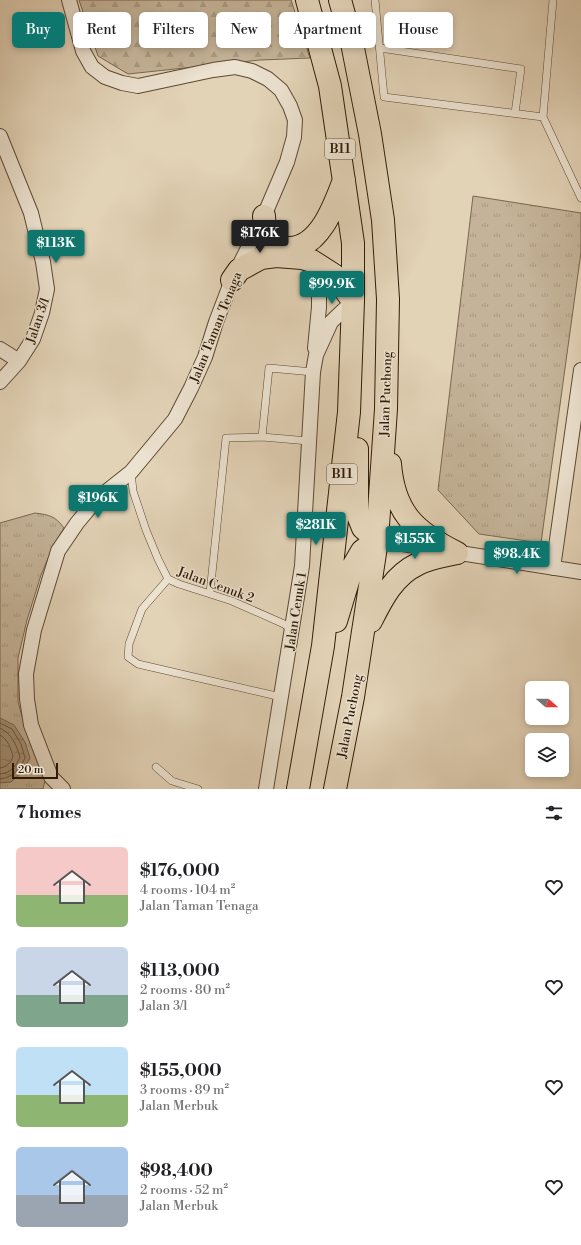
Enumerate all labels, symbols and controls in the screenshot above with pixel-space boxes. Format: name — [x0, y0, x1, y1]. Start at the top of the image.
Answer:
chip: Buy — [12, 12, 65, 48]
chip: Rent — [73, 12, 131, 48]
chip: Filters — [139, 12, 208, 48]
chip: New — [216, 12, 271, 48]
chip: Apartment — [279, 12, 376, 48]
chip: House — [384, 12, 453, 48]
road number: B11 — [325, 139, 355, 159]
pin: $176K — [232, 220, 288, 254]
text: $176K — [240, 225, 280, 241]
pin: $113K — [28, 230, 84, 264]
text: $113K — [37, 235, 76, 251]
street label: Jalan Taman Tenaga — [186, 269, 246, 386]
pin: $99.9K — [299, 271, 365, 305]
text: $99.9K — [309, 276, 355, 292]
street label: Jalan 3/1 — [22, 295, 53, 347]
street label: Jalan Puchong — [376, 351, 395, 438]
road number: B11 — [327, 464, 357, 484]
pin: $196K — [70, 485, 126, 519]
text: $196K — [78, 490, 118, 506]
pin: $281K — [288, 512, 344, 546]
text: $281K — [296, 517, 336, 533]
pin: $155K — [387, 526, 443, 560]
text: $155K — [395, 531, 435, 547]
pin: $98.4K — [484, 541, 550, 575]
text: $98.4K — [493, 546, 541, 562]
street label: Jalan Cenuk 2 — [174, 563, 256, 606]
street label: Jalan Cenuk 1 — [282, 571, 310, 652]
street label: Jalan Puchong — [334, 673, 366, 761]
north arrow — [525, 681, 569, 725]
map controls — [525, 681, 569, 777]
button: layers — [525, 733, 569, 777]
scale bar — [12, 761, 58, 780]
text: 20 m — [18, 763, 43, 777]
text: 7 homes — [16, 802, 81, 824]
icon: filters — [543, 802, 565, 824]
text: $176,000 — [140, 860, 220, 882]
icon: home — [48, 863, 96, 911]
icon: heart — [543, 876, 565, 898]
text: 4 rooms · 104 m² — [140, 882, 235, 898]
text: Jalan Taman Tenaga — [140, 898, 258, 914]
text: $113,000 — [140, 960, 220, 982]
icon: home — [48, 963, 96, 1011]
icon: heart — [543, 976, 565, 998]
text: 2 rooms · 80 m² — [140, 982, 230, 998]
text: Jalan 3/1 — [140, 998, 188, 1014]
text: $155,000 — [140, 1060, 222, 1082]
icon: home — [48, 1063, 96, 1111]
icon: heart — [543, 1076, 565, 1098]
text: 3 rooms · 89 m² — [140, 1082, 229, 1098]
text: Jalan Merbuk — [140, 1098, 218, 1114]
text: $98,400 — [140, 1160, 213, 1182]
icon: home — [48, 1163, 96, 1211]
icon: heart — [543, 1176, 565, 1198]
text: 2 rooms · 52 m² — [140, 1182, 228, 1198]
text: Jalan Merbuk — [140, 1198, 218, 1214]

